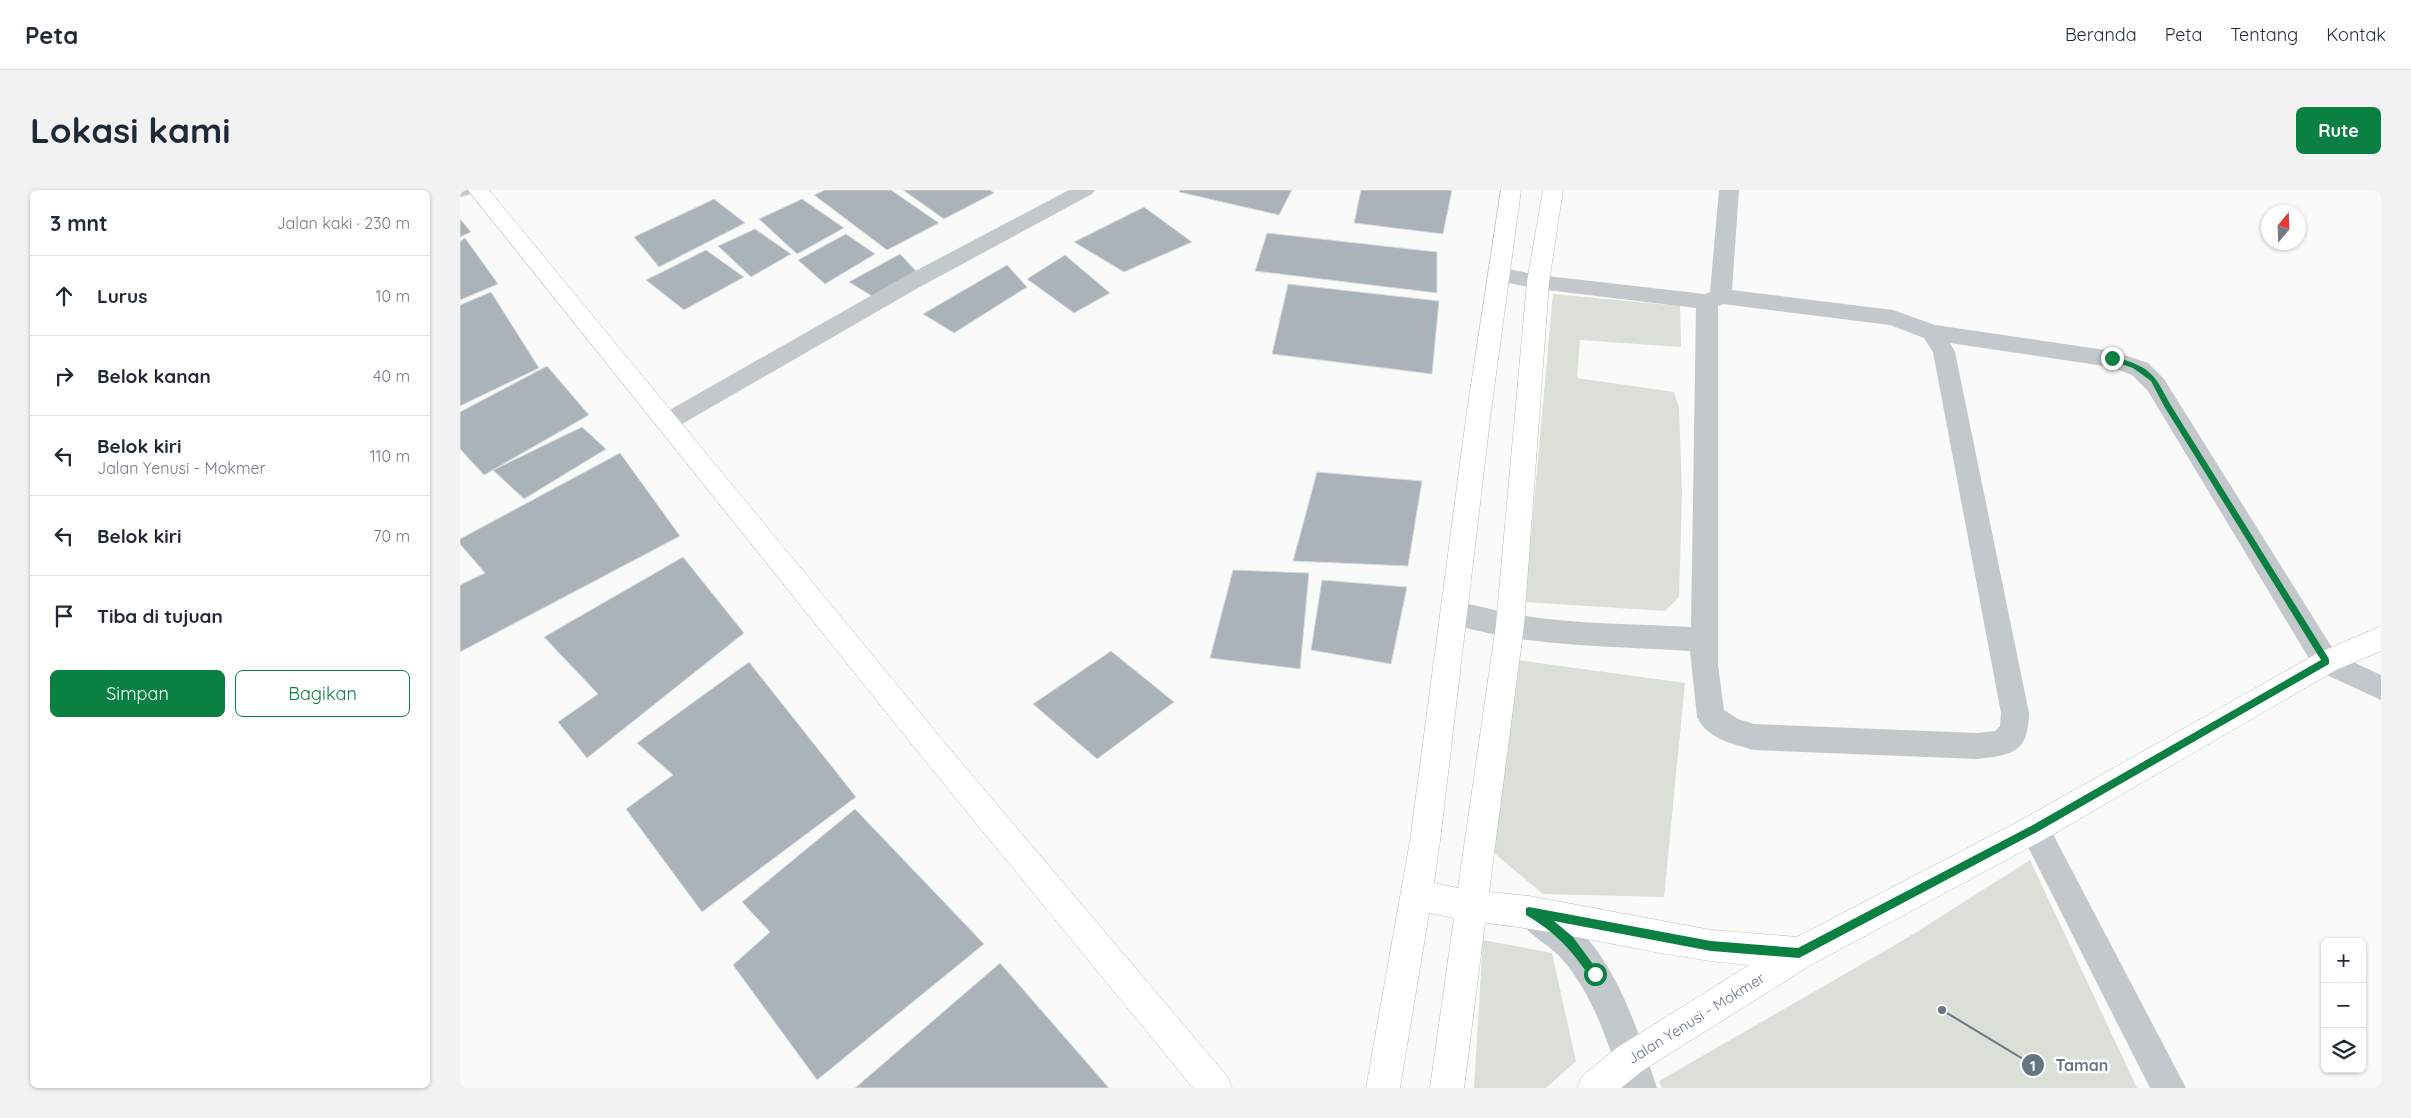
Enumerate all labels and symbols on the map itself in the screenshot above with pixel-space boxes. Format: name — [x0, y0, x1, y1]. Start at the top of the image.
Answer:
north arrow — [2261, 205, 2306, 250]
route end — [2101, 347, 2124, 370]
route start — [1584, 963, 1607, 986]
street label: Jalan Yenusi - Mokmer — [1624, 968, 1768, 1068]
callout: Taman — [2020, 1050, 2118, 1081]
text: Taman — [2056, 1055, 2108, 1075]
text: 1 — [2030, 1056, 2036, 1075]

